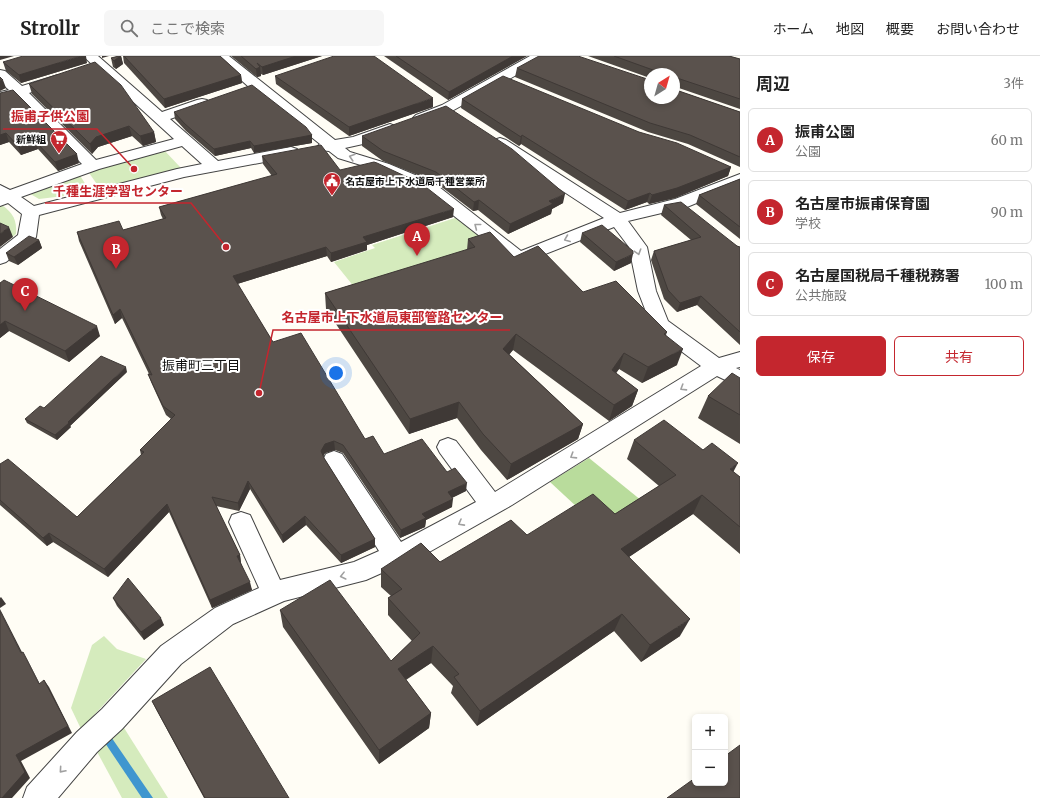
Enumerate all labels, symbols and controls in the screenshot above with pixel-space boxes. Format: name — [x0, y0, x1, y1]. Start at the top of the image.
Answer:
search box — [104, 10, 384, 46]
text: Strollr — [20, 16, 80, 40]
icon: search — [118, 17, 140, 39]
text: ここで検索 — [150, 19, 225, 38]
text: ホーム — [772, 20, 814, 38]
text: 地図 — [836, 20, 864, 38]
text: 概要 — [886, 20, 914, 38]
text: お問い合わせ — [936, 20, 1020, 38]
north arrow — [644, 68, 680, 104]
text: 周辺 — [756, 73, 790, 95]
text: 3件 — [1004, 75, 1024, 92]
callout: 振甫子供公園 — [3, 104, 97, 129]
text: 振甫子供公園 — [11, 108, 89, 125]
text: 振甫公園 — [795, 122, 855, 141]
supermarket icon: 新鮮組 — [49, 129, 69, 154]
text: A — [765, 132, 775, 149]
text: 60 m — [991, 132, 1023, 149]
place label: 新鮮組 — [16, 133, 46, 146]
text: 公園 — [795, 143, 821, 160]
one-way arrow — [349, 153, 356, 162]
public building icon: 名古屋市上下水道局千種営業所 — [322, 171, 342, 196]
place label: 名古屋市上下水道局千種営業所 — [345, 175, 485, 188]
callout: 千種生涯学習センター — [45, 178, 191, 203]
text: 千種生涯学習センター — [53, 183, 183, 200]
text: 名古屋市振甫保育園 — [795, 194, 930, 213]
text: B — [765, 204, 775, 221]
text: 90 m — [991, 204, 1023, 221]
text: 学校 — [795, 215, 821, 232]
pin: A — [404, 223, 430, 256]
one-way arrow — [475, 223, 482, 230]
one-way arrow — [564, 234, 571, 242]
pin: B — [103, 236, 129, 269]
one-way arrow — [633, 248, 642, 255]
text: 名古屋国税局千種税務署 — [795, 266, 960, 285]
text: C — [766, 276, 774, 293]
text: 100 m — [985, 276, 1023, 293]
pin: C — [12, 278, 38, 311]
text: 公共施設 — [795, 287, 847, 304]
callout: 名古屋市上下水道局東部管路センター — [273, 305, 510, 330]
text: 名古屋市上下水道局東部管路センター — [281, 309, 503, 326]
button: 保存 — [756, 336, 886, 376]
button: 共有 — [894, 336, 1024, 376]
district label: 振甫町三丁目 — [162, 357, 240, 374]
your location — [326, 363, 346, 383]
one-way arrow — [680, 383, 687, 390]
one-way arrow — [570, 451, 577, 459]
one-way arrow — [458, 518, 465, 525]
one-way arrow — [340, 571, 346, 579]
map controls — [692, 714, 728, 786]
button: + — [692, 714, 728, 750]
button: − — [692, 750, 728, 786]
one-way arrow — [60, 765, 67, 773]

